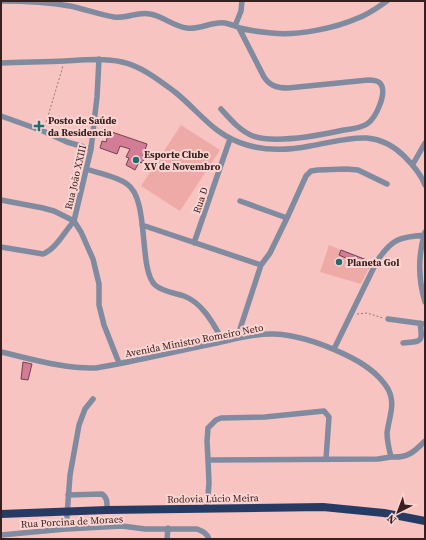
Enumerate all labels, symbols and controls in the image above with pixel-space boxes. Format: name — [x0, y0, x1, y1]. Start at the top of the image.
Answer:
place label: Posto de Saúde da Residencia — [48, 114, 117, 139]
marker: Posto de Saúde da Residencia — [33, 120, 45, 132]
street label: Rua João XXIII — [62, 143, 89, 211]
place label: Esporte Clube XV de Novembro — [144, 148, 221, 173]
marker: Esporte Clube XV de Novembro — [131, 155, 141, 165]
street label: Rua D — [190, 185, 211, 215]
place label: Planeta Gol — [347, 256, 399, 269]
marker: Planeta Gol — [334, 257, 344, 267]
street label: Avenida Ministro Romeiro Neto — [124, 321, 265, 360]
street label: Rodovia Lúcio Meira — [167, 491, 260, 506]
north arrow — [378, 492, 418, 532]
text: N — [384, 511, 400, 527]
street label: Rua Porcina de Moraes — [21, 512, 123, 531]

